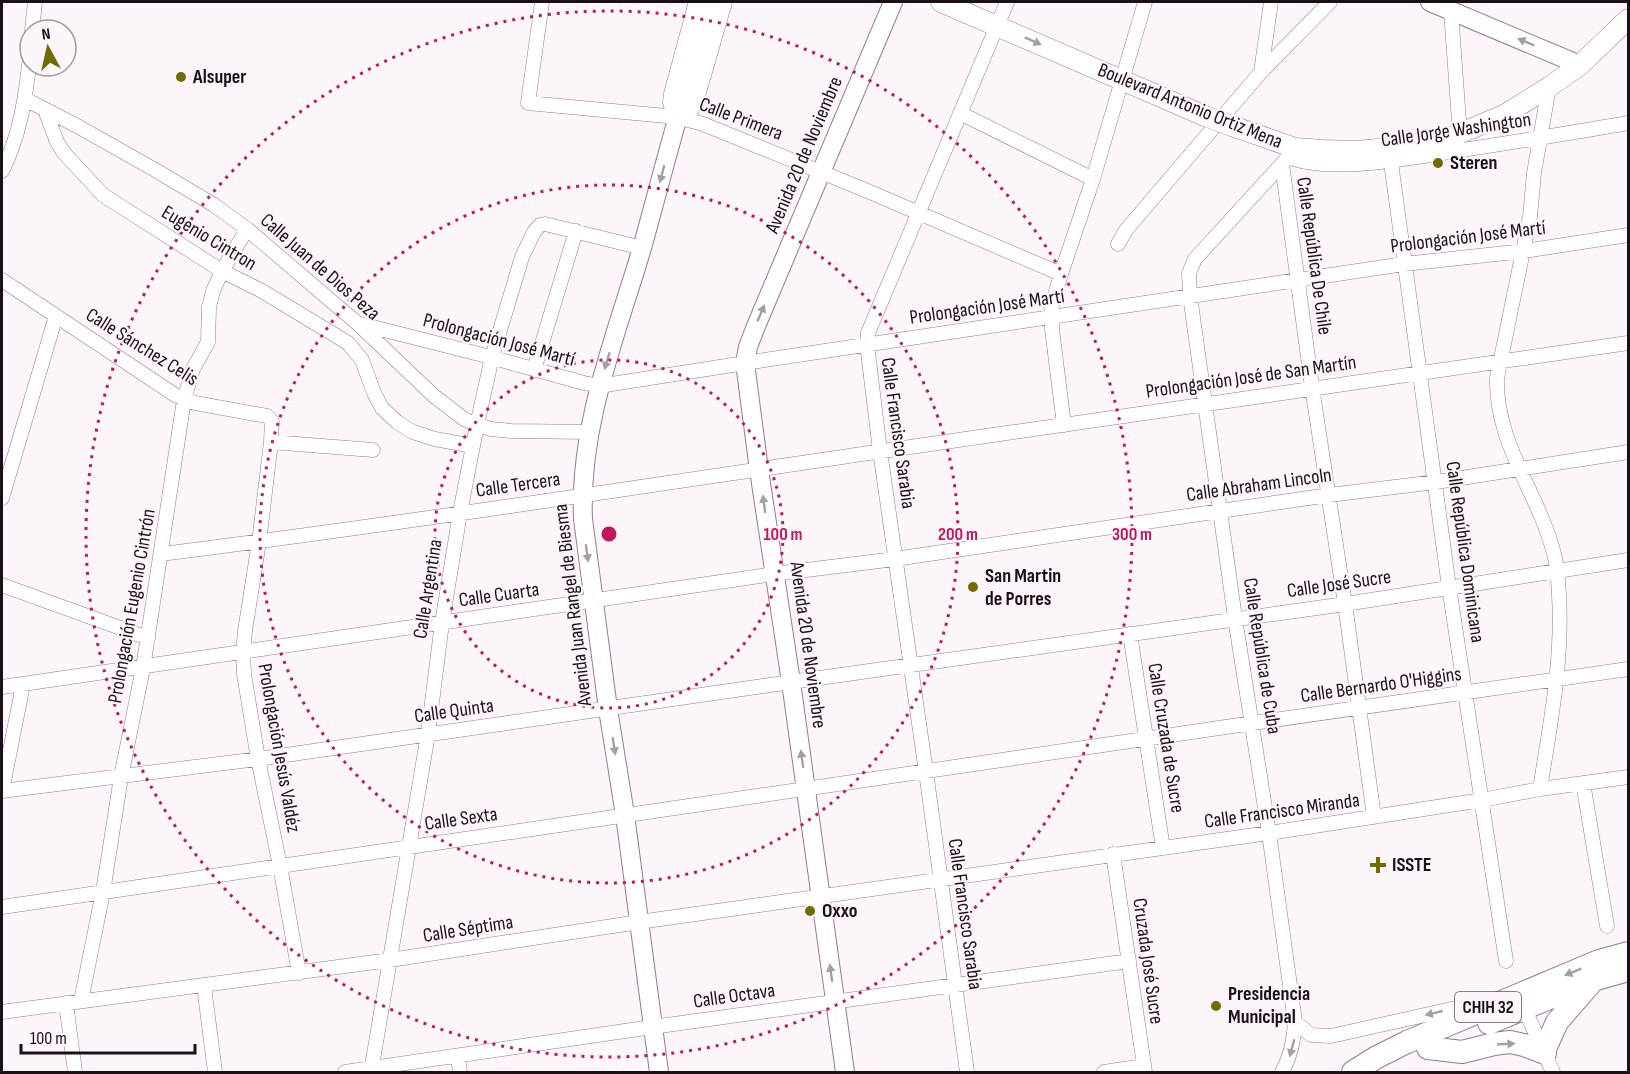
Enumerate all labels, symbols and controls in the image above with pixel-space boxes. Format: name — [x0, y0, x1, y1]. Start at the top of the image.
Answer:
north arrow — [18, 18, 78, 78]
text: N — [41, 25, 52, 45]
one-way arrow — [1024, 37, 1042, 46]
one-way arrow — [1517, 37, 1535, 47]
street label: Boulevard Antonio Ortiz Mena — [1094, 58, 1286, 154]
place label: Alsuper — [192, 65, 247, 89]
marker: Alsuper — [174, 70, 188, 84]
street label: Avenida 20 de Noviembre — [760, 73, 848, 238]
street label: Calle Primera — [696, 92, 786, 146]
street label: Calle Jorge Washington — [1379, 108, 1533, 152]
place label: Steren — [1450, 151, 1497, 175]
marker: Steren — [1431, 156, 1445, 170]
one-way arrow — [657, 165, 666, 183]
street label: Calle República De Chile — [1291, 176, 1337, 336]
street label: Eugenio Cintron — [157, 200, 261, 276]
street label: Calle Juan de Dios Peza — [255, 208, 385, 326]
street label: Prolongación José Martí — [1389, 216, 1547, 258]
street label: Prolongación José Martí — [908, 284, 1066, 330]
street label: Calle Sánchez Celis — [81, 303, 203, 391]
one-way arrow — [757, 304, 767, 322]
street label: Prolongación José Martí — [420, 308, 578, 372]
street label: Prolongación José de San Martín — [1144, 350, 1358, 404]
one-way arrow — [602, 352, 611, 370]
street label: Calle Francisco Sarabia — [876, 356, 920, 510]
street label: Calle República Dominicana — [1440, 460, 1490, 644]
street label: Calle Abraham Lincoln — [1185, 463, 1333, 507]
street label: Calle Tercera — [474, 467, 562, 503]
one-way arrow — [759, 494, 768, 513]
street label: Avenida Juan Rangel de Biesma — [549, 503, 597, 708]
street label: Prolongación Eugenio Cintrón — [103, 507, 161, 705]
centre of rings — [599, 524, 619, 544]
text: 100 m — [764, 524, 803, 545]
text: 200 m — [938, 524, 978, 545]
text: 300 m — [1112, 524, 1152, 545]
street label: Calle Argentina — [408, 537, 448, 641]
one-way arrow — [583, 543, 592, 562]
street label: Avenida 20 de Noviembre — [784, 559, 832, 730]
place label: San Martin de Porres — [985, 564, 1061, 611]
street label: Calle José Sucre — [1285, 565, 1393, 603]
street label: Calle República de Cuba — [1238, 576, 1286, 736]
street label: Calle Cuarta — [457, 577, 541, 613]
marker: San Martin de Porres — [966, 580, 980, 594]
street label: Calle Cruzada de Sucre — [1142, 661, 1190, 815]
street label: Prolongación Jesús Valdéz — [252, 662, 306, 834]
street label: Calle Bernardo O'Higgins — [1299, 662, 1463, 708]
street label: Calle Quinta — [413, 694, 495, 728]
one-way arrow — [610, 736, 619, 755]
one-way arrow — [797, 749, 806, 768]
street label: Calle Francisco Miranda — [1203, 788, 1361, 834]
street label: Calle Sexta — [423, 802, 499, 836]
street label: Calle Francisco Sarabia — [943, 837, 987, 991]
place label: ISSTE — [1392, 853, 1431, 877]
marker: ISSTE — [1369, 856, 1387, 874]
street label: Cruzada José Sucre — [1127, 897, 1169, 1025]
place label: Oxxo — [822, 899, 858, 923]
marker: Oxxo — [803, 904, 817, 918]
street label: Calle Séptima — [421, 910, 515, 948]
one-way arrow — [826, 963, 835, 982]
one-way arrow — [1564, 967, 1582, 977]
street label: Calle Octava — [692, 978, 776, 1014]
place label: Presidencia Municipal — [1228, 982, 1310, 1029]
road number: CHIH 32 — [1455, 992, 1521, 1022]
marker: Presidencia Municipal — [1209, 999, 1223, 1013]
one-way arrow — [1425, 1009, 1444, 1018]
scale bar — [21, 1017, 195, 1055]
text: 100 m — [30, 1028, 67, 1049]
one-way arrow — [1286, 1039, 1296, 1057]
one-way arrow — [1497, 1039, 1516, 1048]

